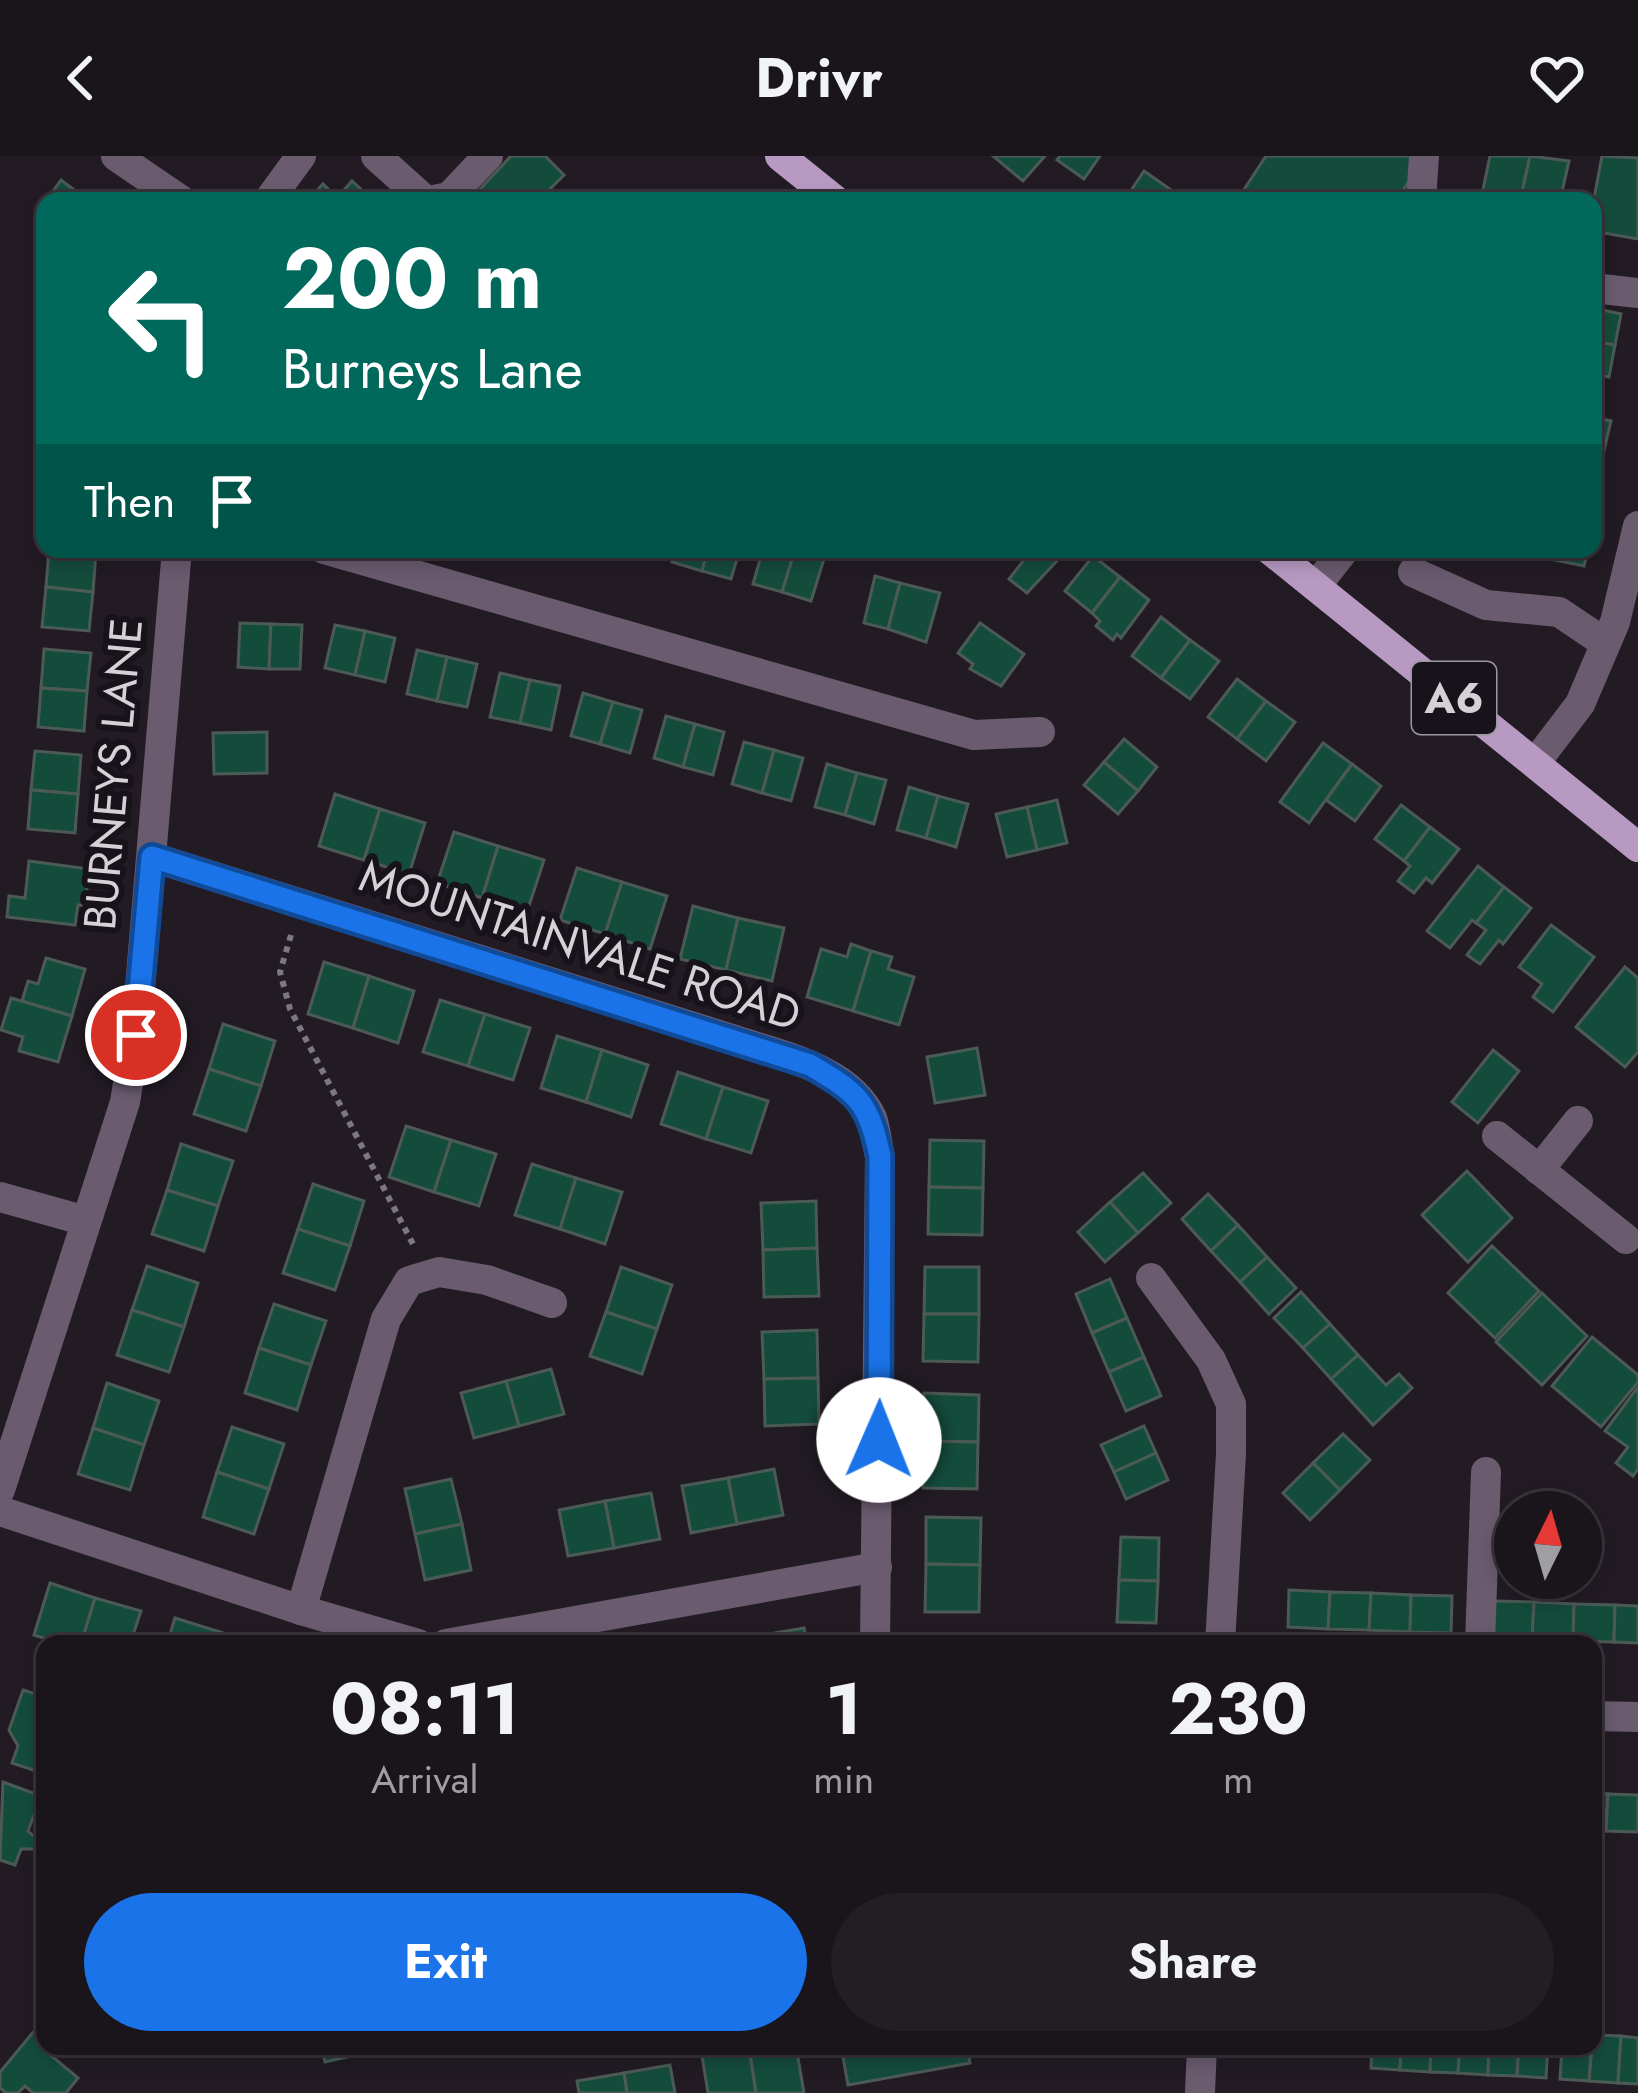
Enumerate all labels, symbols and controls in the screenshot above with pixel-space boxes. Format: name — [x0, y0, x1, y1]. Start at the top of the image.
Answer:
text: Drivr — [755, 39, 883, 117]
icon: back — [48, 45, 114, 111]
icon: heart — [1524, 45, 1590, 111]
text: 200 m — [282, 218, 542, 340]
icon: left — [84, 240, 240, 396]
text: Burneys Lane — [282, 330, 583, 408]
icon: arrive — [199, 468, 265, 534]
text: Then — [84, 469, 175, 534]
street label: BURNEYS LANE — [67, 616, 159, 932]
road number: A6 — [1412, 662, 1496, 734]
street label: MOUNTAINVALE ROAD — [351, 843, 809, 1047]
pin — [85, 984, 187, 1086]
icon: arrive — [103, 1002, 169, 1068]
position arrow — [816, 1377, 942, 1503]
north arrow — [1494, 1491, 1602, 1599]
map controls — [1494, 1491, 1602, 1599]
text: 08:11 — [330, 1657, 519, 1761]
text: 1 — [825, 1657, 862, 1761]
text: 230 — [1168, 1657, 1308, 1761]
text: Arrival — [371, 1751, 478, 1808]
text: min — [813, 1751, 874, 1808]
text: m — [1223, 1751, 1253, 1808]
button: Exit — [84, 1893, 807, 2031]
button: Share — [831, 1893, 1554, 2031]

